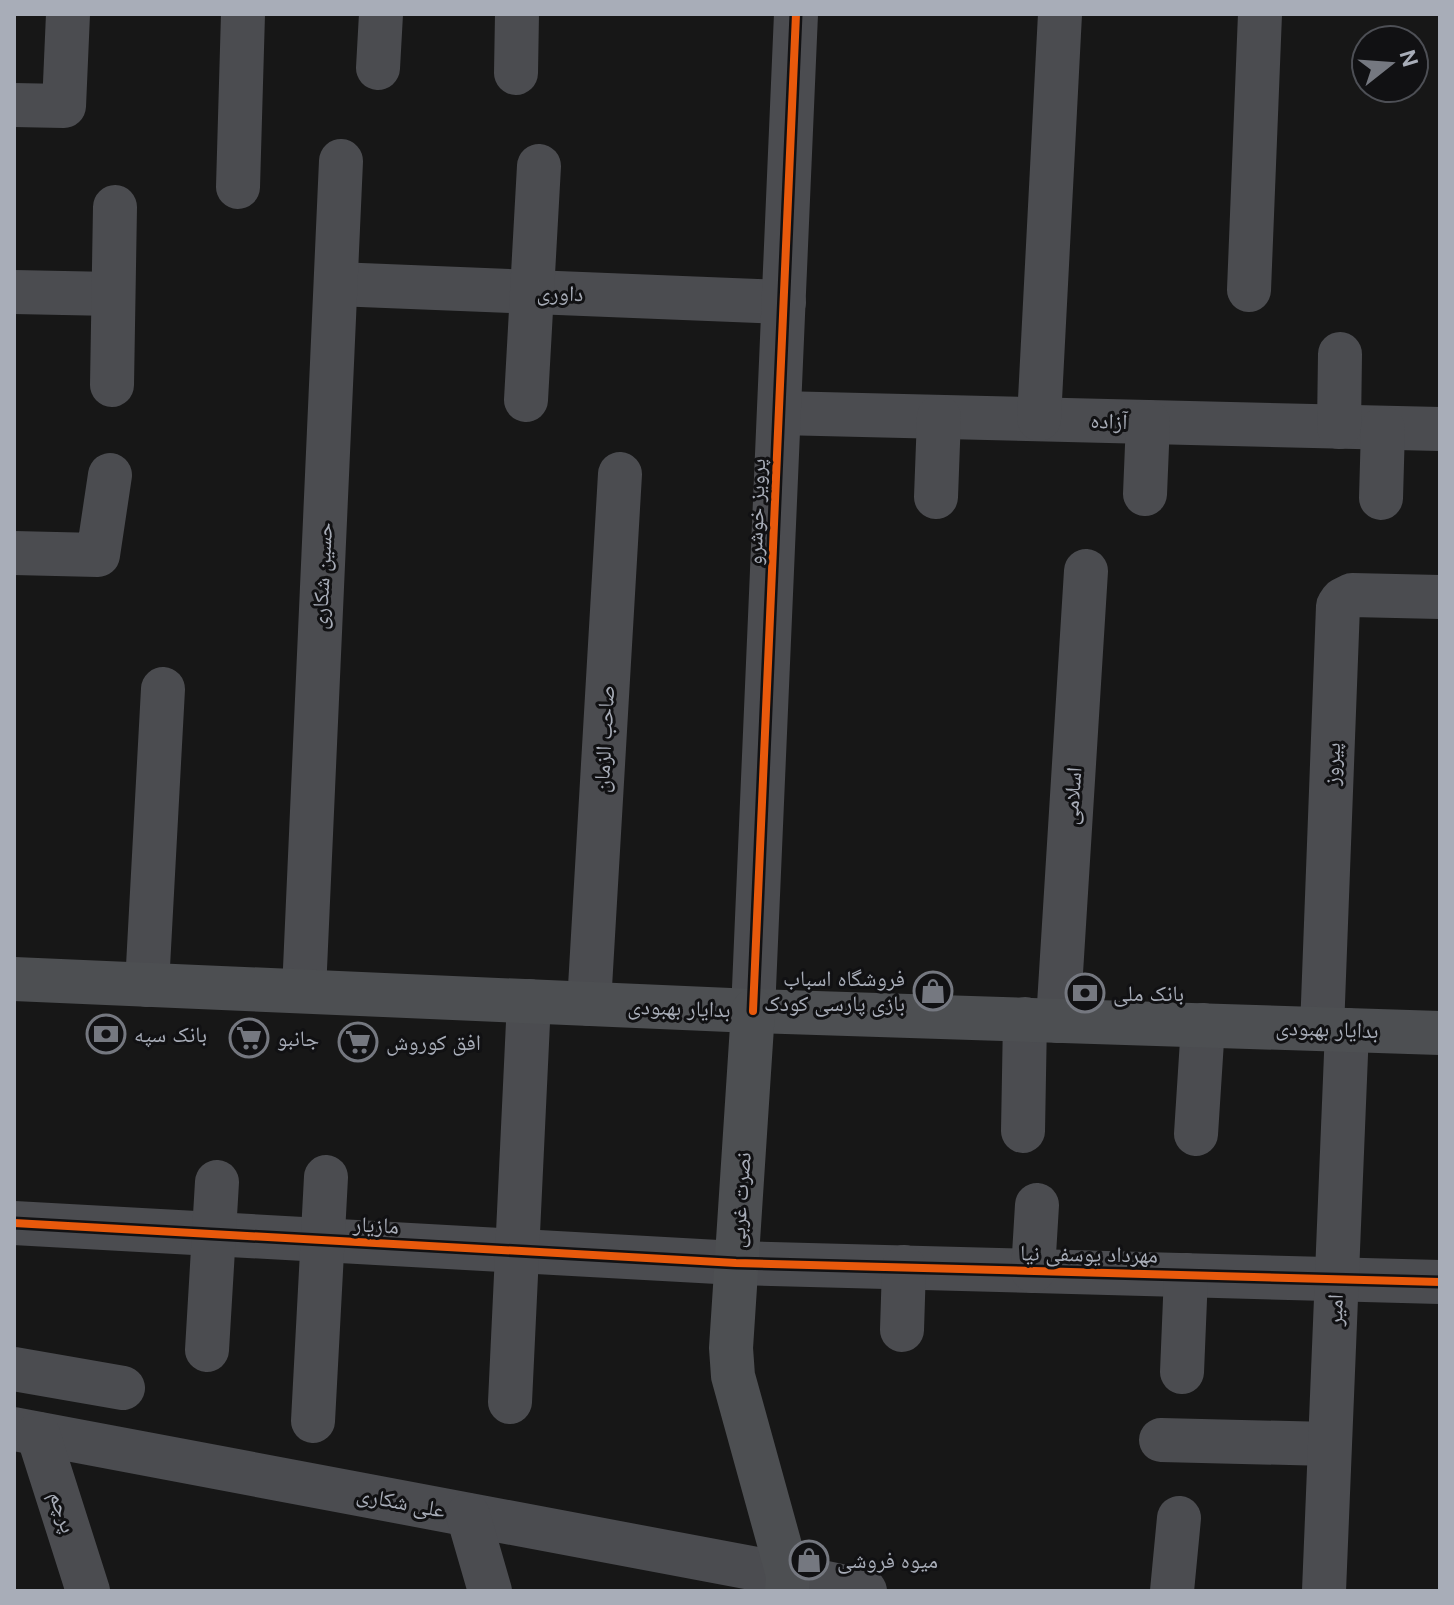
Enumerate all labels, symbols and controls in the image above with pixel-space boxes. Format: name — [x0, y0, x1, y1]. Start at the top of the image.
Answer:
north arrow — [1350, 24, 1430, 104]
text: N — [1392, 46, 1425, 70]
street label: داوری — [536, 278, 584, 308]
street label: آزاده — [1090, 406, 1128, 436]
street label: پرویز خوشرو — [740, 458, 772, 566]
street label: حسین شکاری — [305, 522, 339, 630]
street label: صاحب الزمان — [587, 684, 621, 794]
street label: پیروز — [1317, 742, 1347, 787]
street label: اسلامی — [1056, 766, 1088, 826]
place label: فروشگاه اسباب بازی پارسی کودک — [764, 964, 905, 1018]
shop icon: فروشگاه اسباب بازی پارسی کودک — [912, 970, 954, 1012]
bank icon: بانک ملی — [1064, 972, 1106, 1014]
place label: بانک ملی — [1113, 979, 1184, 1008]
street label: بدایار بهبودی — [627, 992, 731, 1024]
bank icon: بانک سپه — [85, 1013, 127, 1055]
street label: بدایار بهبودی — [1275, 1013, 1379, 1045]
supermarket icon: جانبو — [228, 1017, 270, 1059]
place label: بانک سپه — [134, 1020, 207, 1049]
supermarket icon: افق کوروش — [337, 1021, 379, 1063]
place label: جانبو — [277, 1024, 319, 1053]
place label: افق کوروش — [386, 1028, 481, 1057]
street label: نصرت غربی — [722, 1151, 758, 1249]
street label: مازیار — [351, 1209, 400, 1241]
street label: مهرداد یوسفی نیا — [1020, 1238, 1158, 1270]
street label: امیر — [1320, 1293, 1350, 1328]
street label: علی شکاری — [354, 1479, 448, 1525]
street label: پرچم — [43, 1488, 83, 1536]
shop icon: میوه فروشی — [788, 1539, 830, 1581]
place label: میوه فروشی — [837, 1546, 938, 1575]

